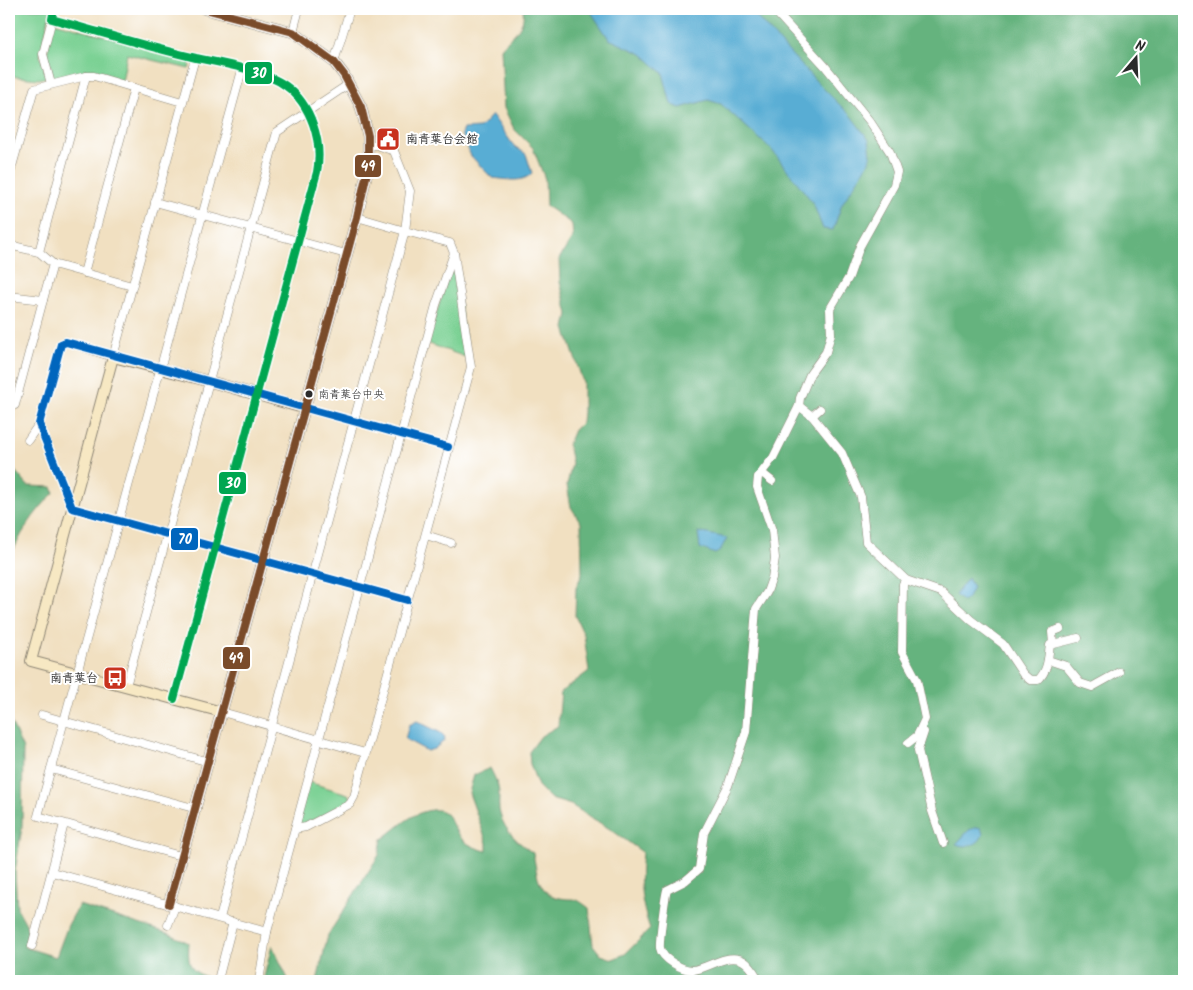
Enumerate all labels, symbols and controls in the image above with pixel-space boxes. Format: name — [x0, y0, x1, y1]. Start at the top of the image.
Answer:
north arrow — [1110, 32, 1160, 82]
text: N — [1132, 35, 1148, 59]
line badge: 30 — [244, 61, 273, 85]
text: 30 — [251, 63, 267, 85]
public building icon: 南青葉台会館 — [375, 126, 401, 152]
place label: 南青葉台会館 — [406, 130, 478, 149]
line badge: 49 — [354, 154, 382, 178]
text: 49 — [361, 156, 375, 178]
place label: 南青葉台中央 — [318, 386, 384, 404]
marker: 南青葉台中央 — [304, 389, 314, 399]
line badge: 30 — [218, 471, 247, 495]
text: 30 — [225, 473, 241, 495]
line badge: 70 — [170, 527, 199, 551]
text: 70 — [178, 529, 193, 551]
line badge: 49 — [222, 646, 251, 670]
text: 49 — [229, 648, 243, 670]
bus stop icon: 南青葉台 — [102, 665, 128, 691]
place label: 南青葉台 — [50, 669, 98, 688]

